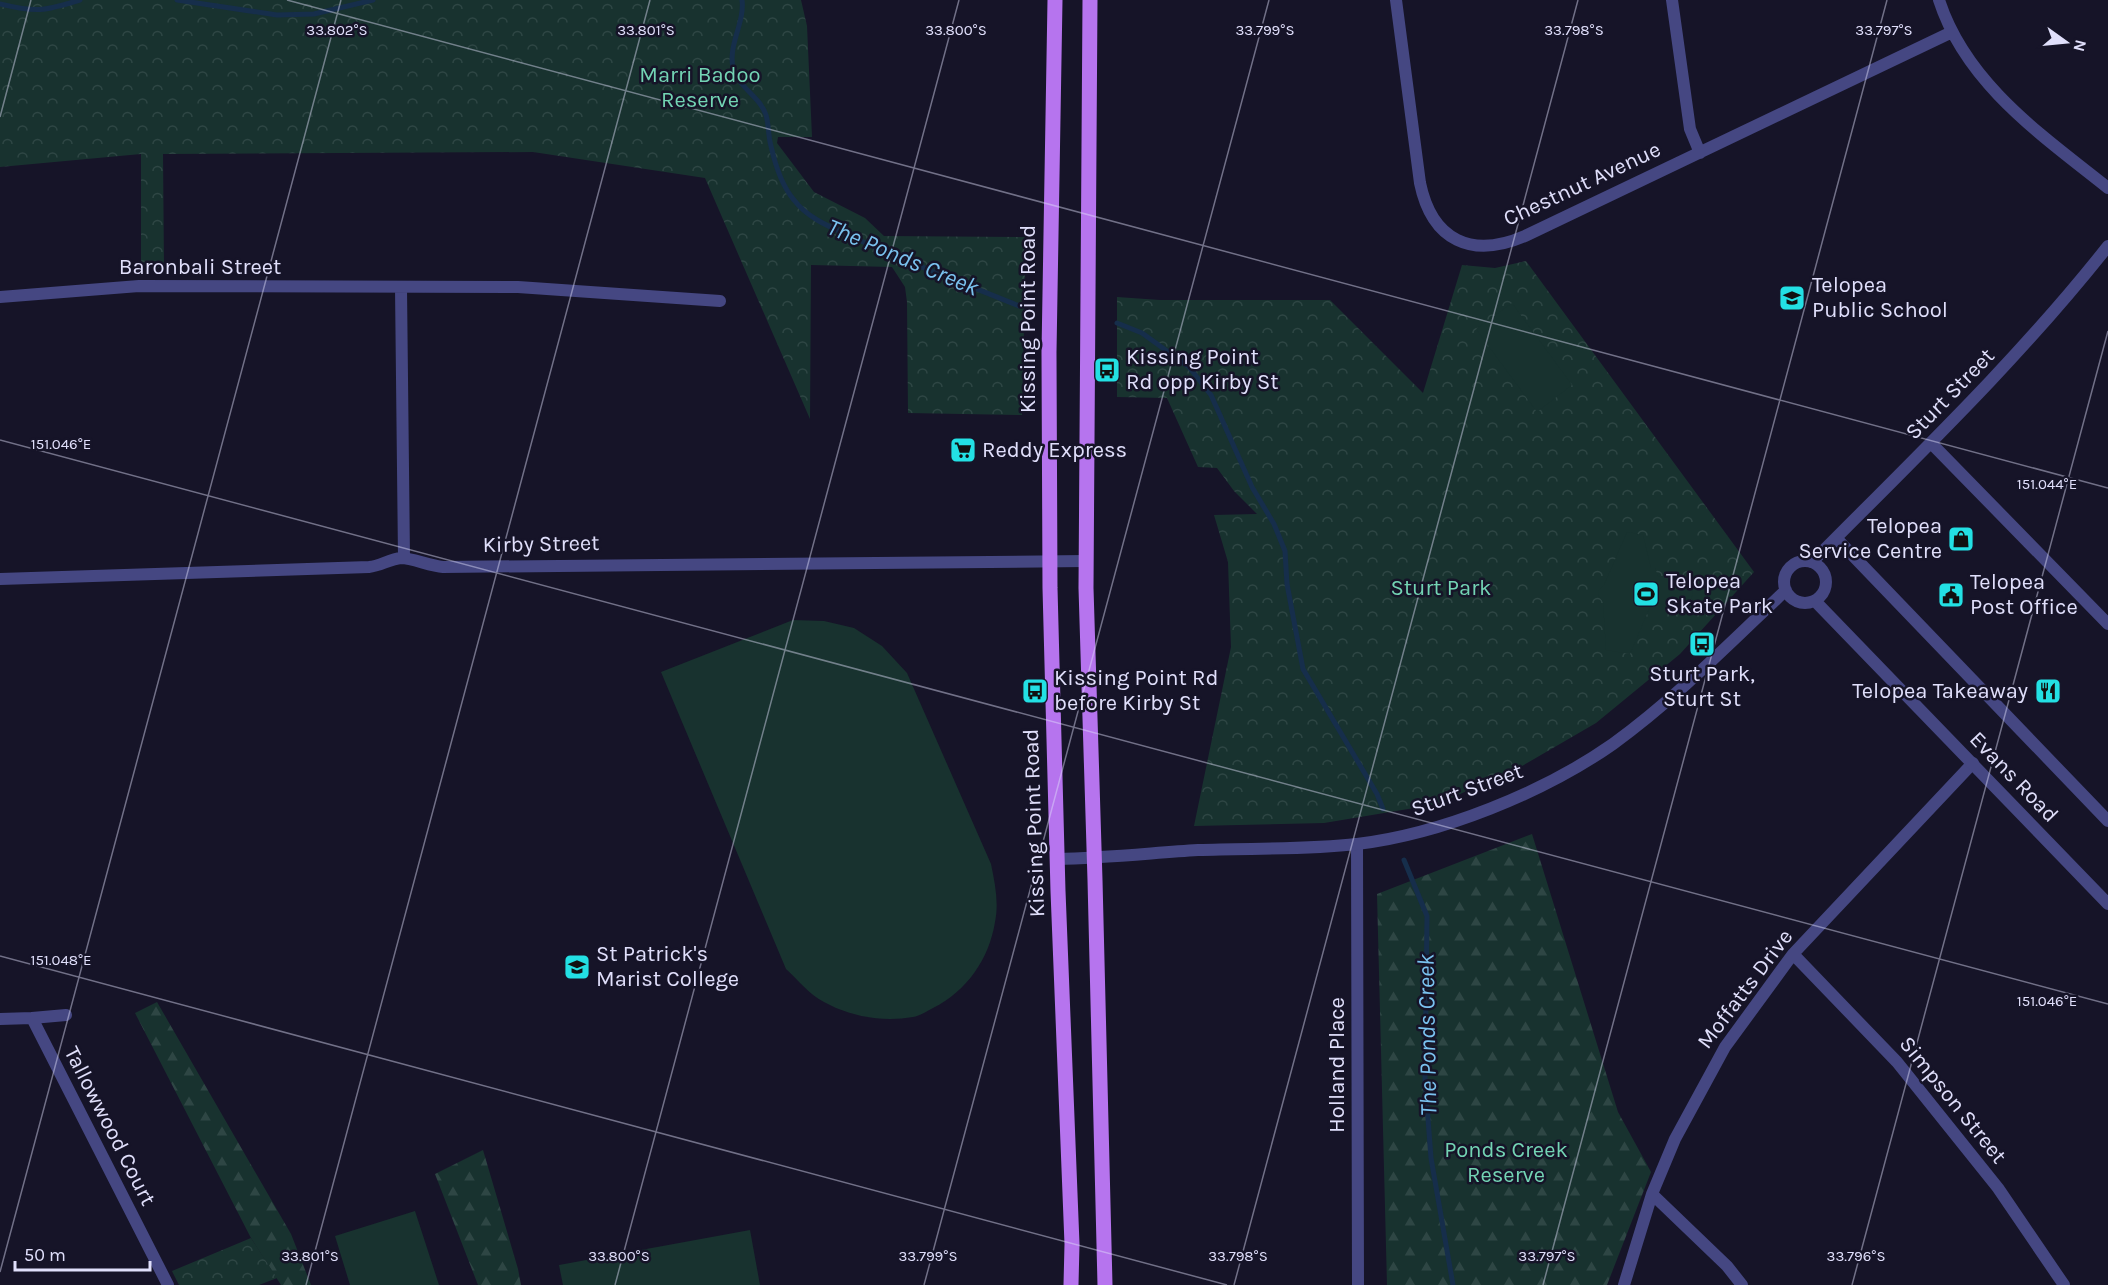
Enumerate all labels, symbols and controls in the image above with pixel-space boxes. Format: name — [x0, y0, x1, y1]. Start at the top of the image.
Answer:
north arrow — [2036, 12, 2096, 72]
text: 33.802°S — [306, 21, 368, 39]
text: 33.801°S — [617, 21, 675, 39]
text: 33.800°S — [925, 21, 987, 39]
text: 33.799°S — [1235, 21, 1295, 39]
text: 33.798°S — [1544, 21, 1604, 39]
text: 33.797°S — [1855, 21, 1913, 39]
text: N — [2069, 38, 2091, 54]
park label: Marri Badoo Reserve — [639, 62, 761, 113]
street label: Chestnut Avenue — [1499, 136, 1665, 232]
water label: The Ponds Creek — [823, 212, 984, 302]
street label: Kissing Point Road — [1015, 225, 1041, 413]
street label: Baronbali Street — [119, 254, 281, 280]
place label: Telopea Public School — [1812, 272, 1948, 323]
school or university icon: Telopea Public School — [1777, 283, 1807, 313]
street label: Sturt Street — [1900, 343, 2000, 445]
place label: Kissing Point Rd opp Kirby St — [1126, 344, 1279, 395]
bus stop icon: Kissing Point Rd opp Kirby St — [1092, 355, 1122, 385]
text: 151.046°E — [31, 435, 91, 453]
supermarket icon: Reddy Express — [948, 435, 978, 465]
place label: Reddy Express — [982, 437, 1127, 463]
text: 151.044°E — [2017, 475, 2077, 493]
place label: Telopea Service Centre — [1798, 513, 1942, 564]
shop icon: Telopea Service Centre — [1946, 524, 1976, 554]
street label: Kirby Street — [482, 530, 600, 558]
place label: Telopea Skate Park — [1666, 568, 1773, 619]
place label: Telopea Post Office — [1970, 569, 2078, 620]
park label: Sturt Park — [1391, 575, 1491, 601]
sports icon: Telopea Skate Park — [1631, 579, 1661, 609]
public building icon: Telopea Post Office — [1936, 580, 1966, 610]
bus stop icon: Sturt Park, Sturt St — [1687, 629, 1717, 659]
place label: Sturt Park, Sturt St — [1649, 661, 1755, 712]
place label: Kissing Point Rd before Kirby St — [1054, 665, 1219, 716]
bus stop icon: Kissing Point Rd before Kirby St — [1020, 676, 1050, 706]
restaurant icon: Telopea Takeaway — [2033, 676, 2063, 706]
place label: Telopea Takeaway — [1852, 678, 2028, 704]
street label: Evans Road — [1964, 726, 2064, 828]
street label: Kissing Point Road — [1018, 728, 1050, 918]
street label: Sturt Street — [1408, 758, 1526, 822]
street label: Moffatts Drive — [1692, 924, 1798, 1054]
place label: St Patrick's Marist College — [596, 941, 739, 992]
text: 151.048°E — [30, 951, 92, 969]
school or university icon: St Patrick's Marist College — [562, 952, 592, 982]
water label: The Ponds Creek — [1412, 953, 1442, 1116]
text: 151.046°E — [2017, 992, 2077, 1010]
street label: Holland Place — [1324, 997, 1350, 1133]
street label: Simpson Street — [1894, 1031, 2012, 1169]
street label: Tallowwood Court — [59, 1042, 161, 1210]
park label: Ponds Creek Reserve — [1444, 1137, 1568, 1188]
scale bar — [15, 1234, 150, 1272]
text: 50 m — [24, 1244, 66, 1266]
text: 33.801°S — [281, 1247, 339, 1265]
text: 33.800°S — [588, 1247, 650, 1265]
text: 33.799°S — [898, 1247, 958, 1265]
text: 33.798°S — [1208, 1247, 1268, 1265]
text: 33.797°S — [1518, 1247, 1576, 1265]
text: 33.796°S — [1827, 1247, 1885, 1265]

